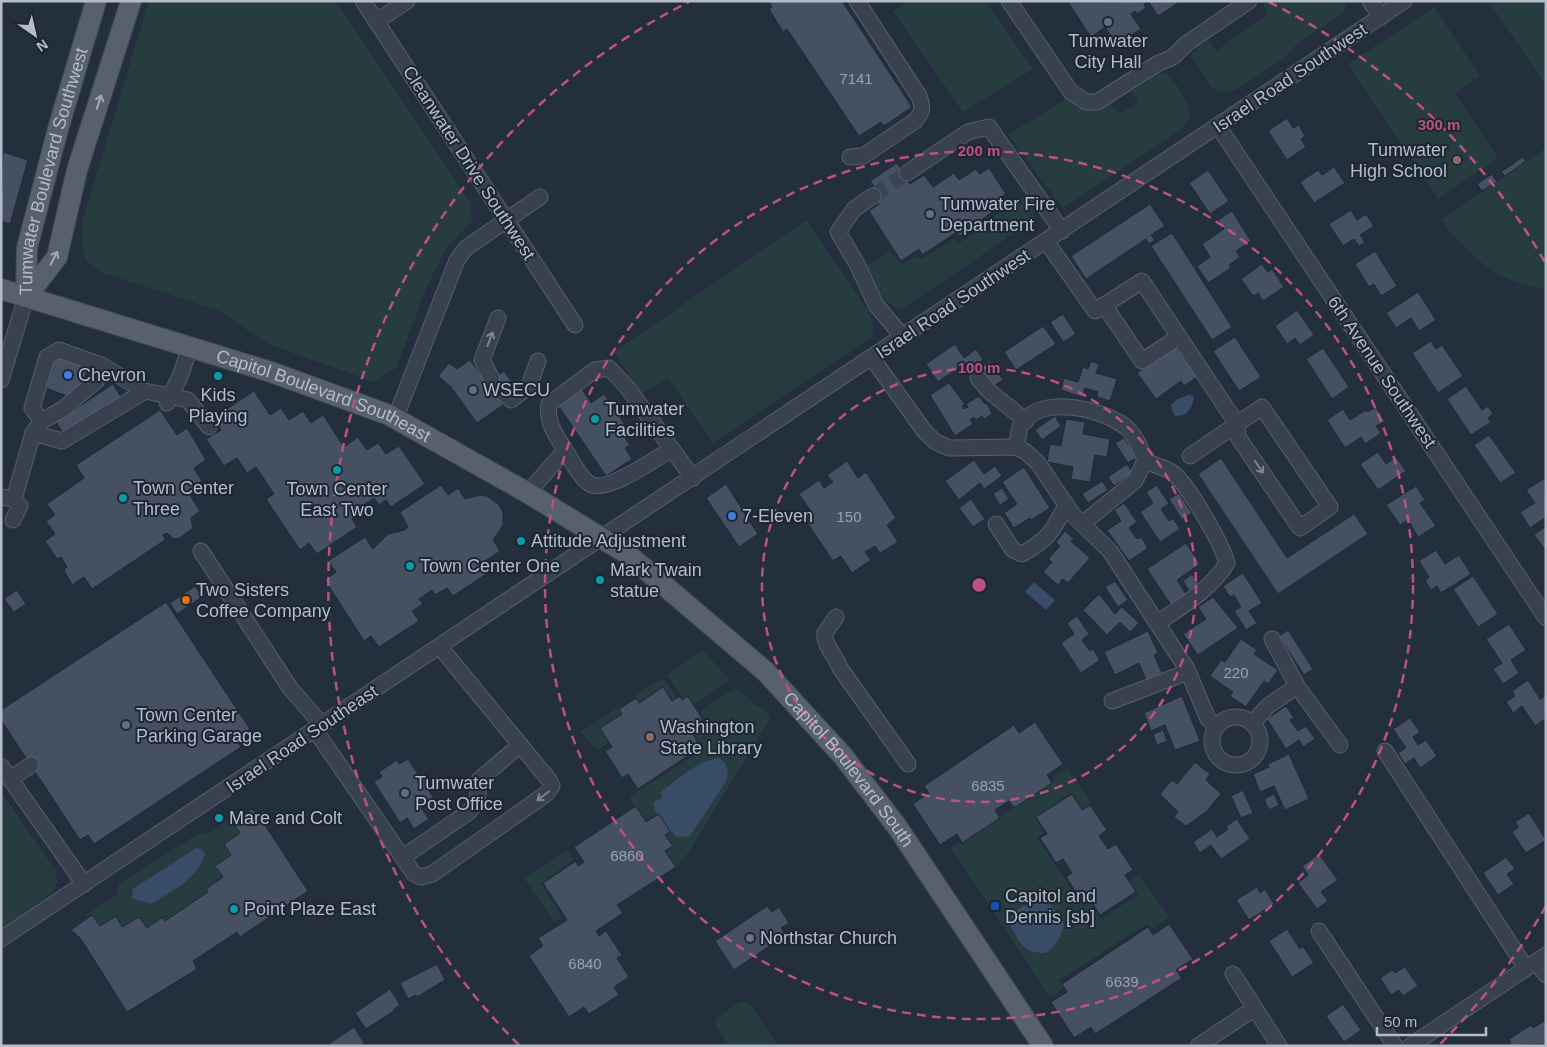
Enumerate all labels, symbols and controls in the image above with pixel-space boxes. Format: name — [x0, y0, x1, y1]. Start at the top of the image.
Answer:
north arrow — [10, 10, 60, 60]
marker: Tumwater City Hall — [1102, 16, 1114, 28]
street label: Israel Road Southwest — [1209, 19, 1371, 137]
place label: Tumwater City Hall — [1068, 31, 1148, 72]
text: N — [34, 36, 51, 55]
street label: Tumwater Boulevard Southwest — [16, 45, 92, 296]
street label: Cleanwater Drive Southwest — [399, 62, 539, 264]
house number: 7141 — [839, 70, 873, 87]
one-way arrow — [94, 95, 104, 111]
text: 300 m — [1418, 116, 1460, 133]
place label: Tumwater High School — [1350, 140, 1447, 181]
text: 200 m — [958, 142, 1000, 159]
marker: Tumwater High School — [1451, 154, 1463, 166]
place label: Tumwater Fire Department — [940, 194, 1055, 235]
marker: Tumwater Fire Department — [924, 208, 936, 220]
street label: Israel Road Southwest — [872, 245, 1034, 363]
one-way arrow — [50, 251, 59, 266]
street label: 6th Avenue Southwest — [1324, 292, 1440, 452]
one-way arrow — [486, 332, 495, 347]
street label: Capitol Boulevard Southeast — [214, 346, 434, 446]
text: 100 m — [958, 359, 1000, 376]
place label: Chevron — [78, 365, 146, 385]
marker: Chevron — [62, 369, 74, 381]
marker: Kids Playing — [212, 370, 224, 382]
place label: WSECU — [483, 380, 550, 400]
marker: WSECU — [467, 384, 479, 396]
place label: Kids Playing — [188, 385, 248, 426]
place label: Tumwater Facilities — [605, 399, 684, 440]
marker: Tumwater Facilities — [589, 413, 601, 425]
one-way arrow — [1254, 460, 1264, 474]
marker: Town Center East Two — [331, 464, 343, 476]
place label: Town Center Three — [133, 478, 234, 519]
place label: Town Center East Two — [286, 479, 388, 520]
marker: Town Center Three — [117, 492, 129, 504]
place label: 7-Eleven — [742, 506, 813, 526]
house number: 150 — [836, 508, 862, 525]
marker: 7-Eleven — [726, 510, 738, 522]
place label: Attitude Adjustment — [531, 531, 686, 551]
marker: Attitude Adjustment — [515, 535, 527, 547]
place label: Town Center One — [420, 556, 560, 576]
marker: Town Center One — [404, 560, 416, 572]
place label: Mark Twain statue — [610, 560, 702, 601]
marker: Mark Twain statue — [594, 574, 606, 586]
centre of rings — [970, 576, 988, 594]
place label: Two Sisters Coffee Company — [196, 580, 331, 621]
marker: Two Sisters Coffee Company — [180, 594, 192, 606]
house number: 220 — [1223, 664, 1249, 681]
street label: Israel Road Southeast — [223, 681, 381, 797]
street label: Capitol Boulevard South — [779, 688, 918, 851]
place label: Town Center Parking Garage — [136, 705, 262, 746]
place label: Washington State Library — [660, 717, 762, 758]
marker: Town Center Parking Garage — [120, 719, 132, 731]
marker: Washington State Library — [644, 731, 656, 743]
place label: Tumwater Post Office — [415, 773, 503, 814]
house number: 6835 — [971, 777, 1005, 794]
marker: Tumwater Post Office — [399, 787, 411, 799]
one-way arrow — [536, 791, 550, 801]
place label: Mare and Colt — [229, 808, 342, 828]
marker: Mare and Colt — [213, 812, 225, 824]
house number: 6860 — [610, 847, 644, 864]
place label: Capitol and Dennis [sb] — [1005, 886, 1096, 927]
place label: Point Plaze East — [244, 899, 376, 919]
marker: Capitol and Dennis [sb] — [989, 900, 1001, 912]
marker: Point Plaze East — [228, 903, 240, 915]
place label: Northstar Church — [760, 928, 897, 948]
marker: Northstar Church — [744, 932, 756, 944]
house number: 6840 — [568, 955, 602, 972]
house number: 6639 — [1105, 973, 1139, 990]
scale bar — [1377, 1004, 1486, 1036]
text: 50 m — [1384, 1013, 1417, 1030]

